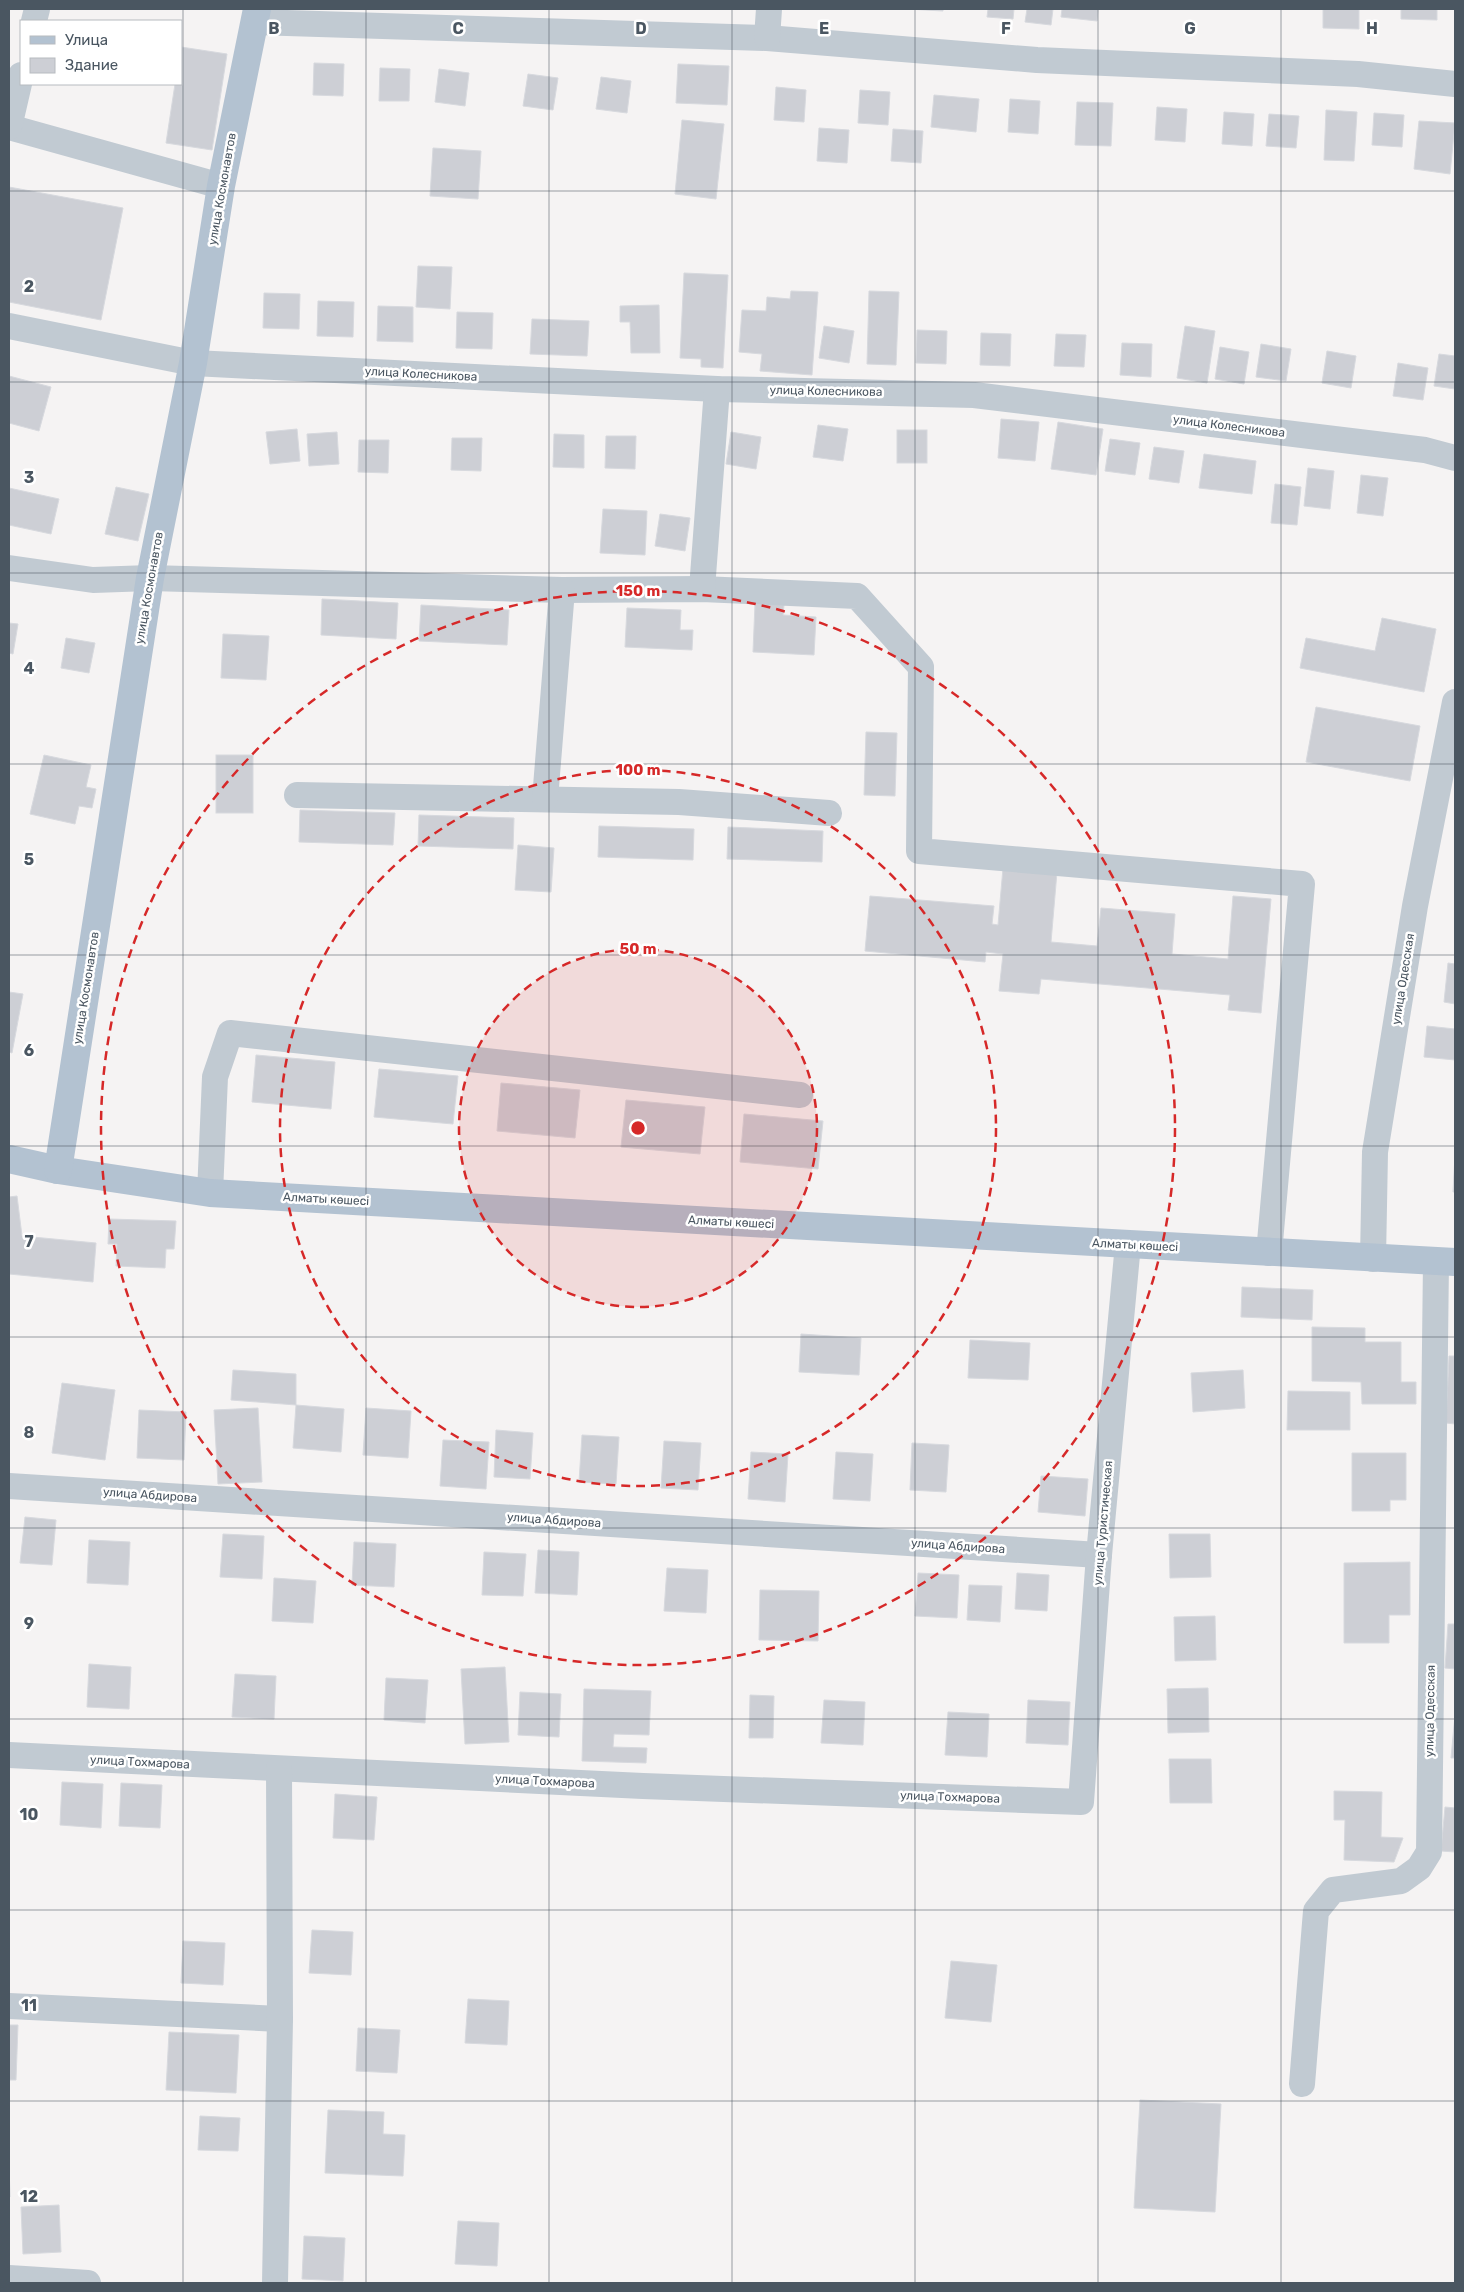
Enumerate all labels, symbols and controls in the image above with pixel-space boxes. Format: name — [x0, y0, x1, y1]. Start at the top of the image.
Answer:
text: B — [268, 19, 280, 38]
text: C — [452, 19, 464, 38]
text: D — [635, 19, 647, 38]
text: E — [819, 19, 829, 38]
text: F — [1001, 19, 1011, 38]
text: G — [1184, 19, 1196, 38]
text: H — [1366, 19, 1378, 38]
legend — [20, 20, 182, 85]
text: Улица — [65, 31, 108, 49]
text: Здание — [65, 56, 118, 74]
street label: улица Космонавтов — [205, 131, 239, 246]
text: 2 — [24, 277, 34, 296]
street label: улица Колесникова — [364, 364, 478, 384]
street label: улица Колесникова — [769, 383, 883, 399]
street label: улица Колесникова — [1172, 412, 1286, 440]
text: 3 — [24, 468, 34, 487]
street label: улица Космонавтов — [132, 530, 166, 645]
text: 150 m — [616, 582, 660, 600]
text: 4 — [24, 659, 35, 678]
text: 100 m — [616, 761, 660, 779]
text: 5 — [24, 850, 34, 869]
street label: улица Космонавтов — [70, 930, 102, 1045]
street label: улица Одесская — [1389, 932, 1417, 1026]
text: 50 m — [620, 940, 656, 958]
text: 6 — [24, 1041, 34, 1060]
centre of rings — [629, 1119, 647, 1137]
street label: Алматы көшесі — [282, 1190, 370, 1208]
street label: Алматы көшесі — [687, 1213, 775, 1231]
text: 7 — [24, 1232, 34, 1251]
street label: Алматы көшесі — [1091, 1236, 1179, 1254]
text: 8 — [24, 1423, 35, 1442]
street label: улица Туристическая — [1091, 1460, 1115, 1586]
street label: улица Абдирова — [102, 1485, 198, 1505]
street label: улица Абдирова — [506, 1510, 602, 1530]
street label: улица Абдирова — [910, 1536, 1006, 1556]
text: 9 — [24, 1614, 34, 1633]
street label: улица Одесская — [1422, 1665, 1438, 1757]
street label: улица Тохмарова — [90, 1752, 190, 1772]
street label: улица Тохмарова — [495, 1771, 595, 1791]
street label: улица Тохмарова — [900, 1788, 1000, 1806]
text: 10 — [20, 1805, 39, 1824]
text: 11 — [21, 1996, 37, 2015]
text: 12 — [20, 2187, 38, 2206]

